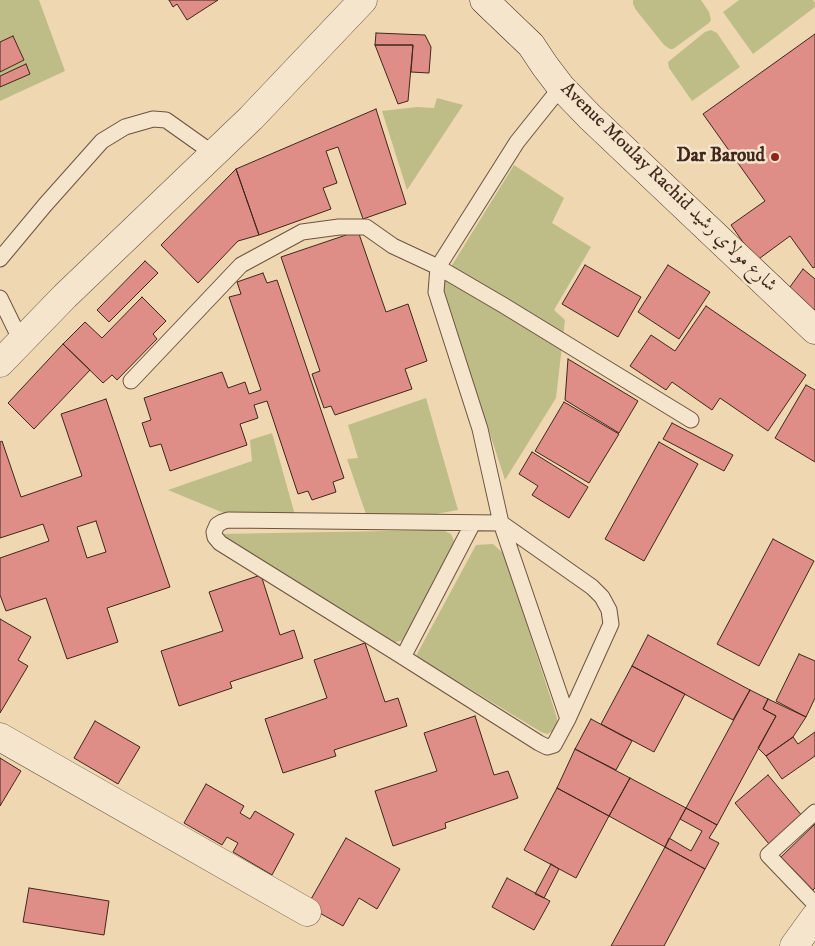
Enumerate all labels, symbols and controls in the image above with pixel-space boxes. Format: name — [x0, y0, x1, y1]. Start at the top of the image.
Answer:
street label: Avenue Moulay Rachid شارع مولاي رشيد — [555, 78, 781, 298]
place label: Dar Baroud — [677, 146, 765, 168]
marker: Dar Baroud — [769, 151, 781, 163]

